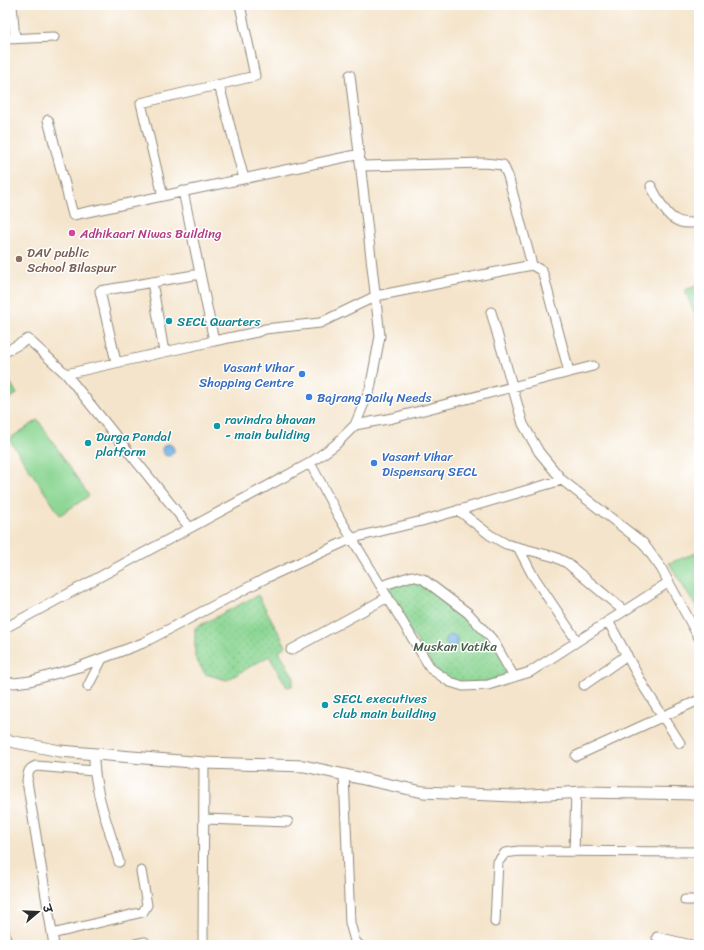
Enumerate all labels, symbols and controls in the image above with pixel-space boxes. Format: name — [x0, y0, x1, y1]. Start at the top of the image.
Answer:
place label: Adhikaari Niwas Building — [79, 222, 222, 245]
marker: Adhikaari Niwas Building — [67, 228, 77, 238]
place label: DAV public School Bilaspur — [27, 241, 117, 279]
marker: DAV public School Bilaspur — [14, 254, 24, 264]
place label: SECL Quarters — [177, 310, 261, 333]
marker: SECL Quarters — [164, 316, 174, 326]
place label: Vasant Vihar Shopping Centre — [199, 356, 295, 394]
marker: Vasant Vihar Shopping Centre — [297, 369, 307, 379]
place label: Bajrang Daily Needs — [317, 386, 431, 409]
marker: Bajrang Daily Needs — [304, 392, 314, 402]
place label: ravindra bhavan - main buliding — [225, 408, 316, 446]
marker: ravindra bhavan - main buliding — [212, 421, 222, 431]
place label: Durga Pandal platform — [95, 425, 171, 463]
marker: Durga Pandal platform — [83, 438, 93, 448]
place label: Vasant Vihar Dispensary SECL — [382, 445, 477, 483]
marker: Vasant Vihar Dispensary SECL — [369, 458, 379, 468]
park label: Muskan Vatika — [413, 635, 497, 658]
place label: SECL executives club main building — [333, 687, 437, 725]
marker: SECL executives club main building — [320, 700, 330, 710]
north arrow — [18, 892, 58, 932]
text: उ — [36, 901, 58, 917]

